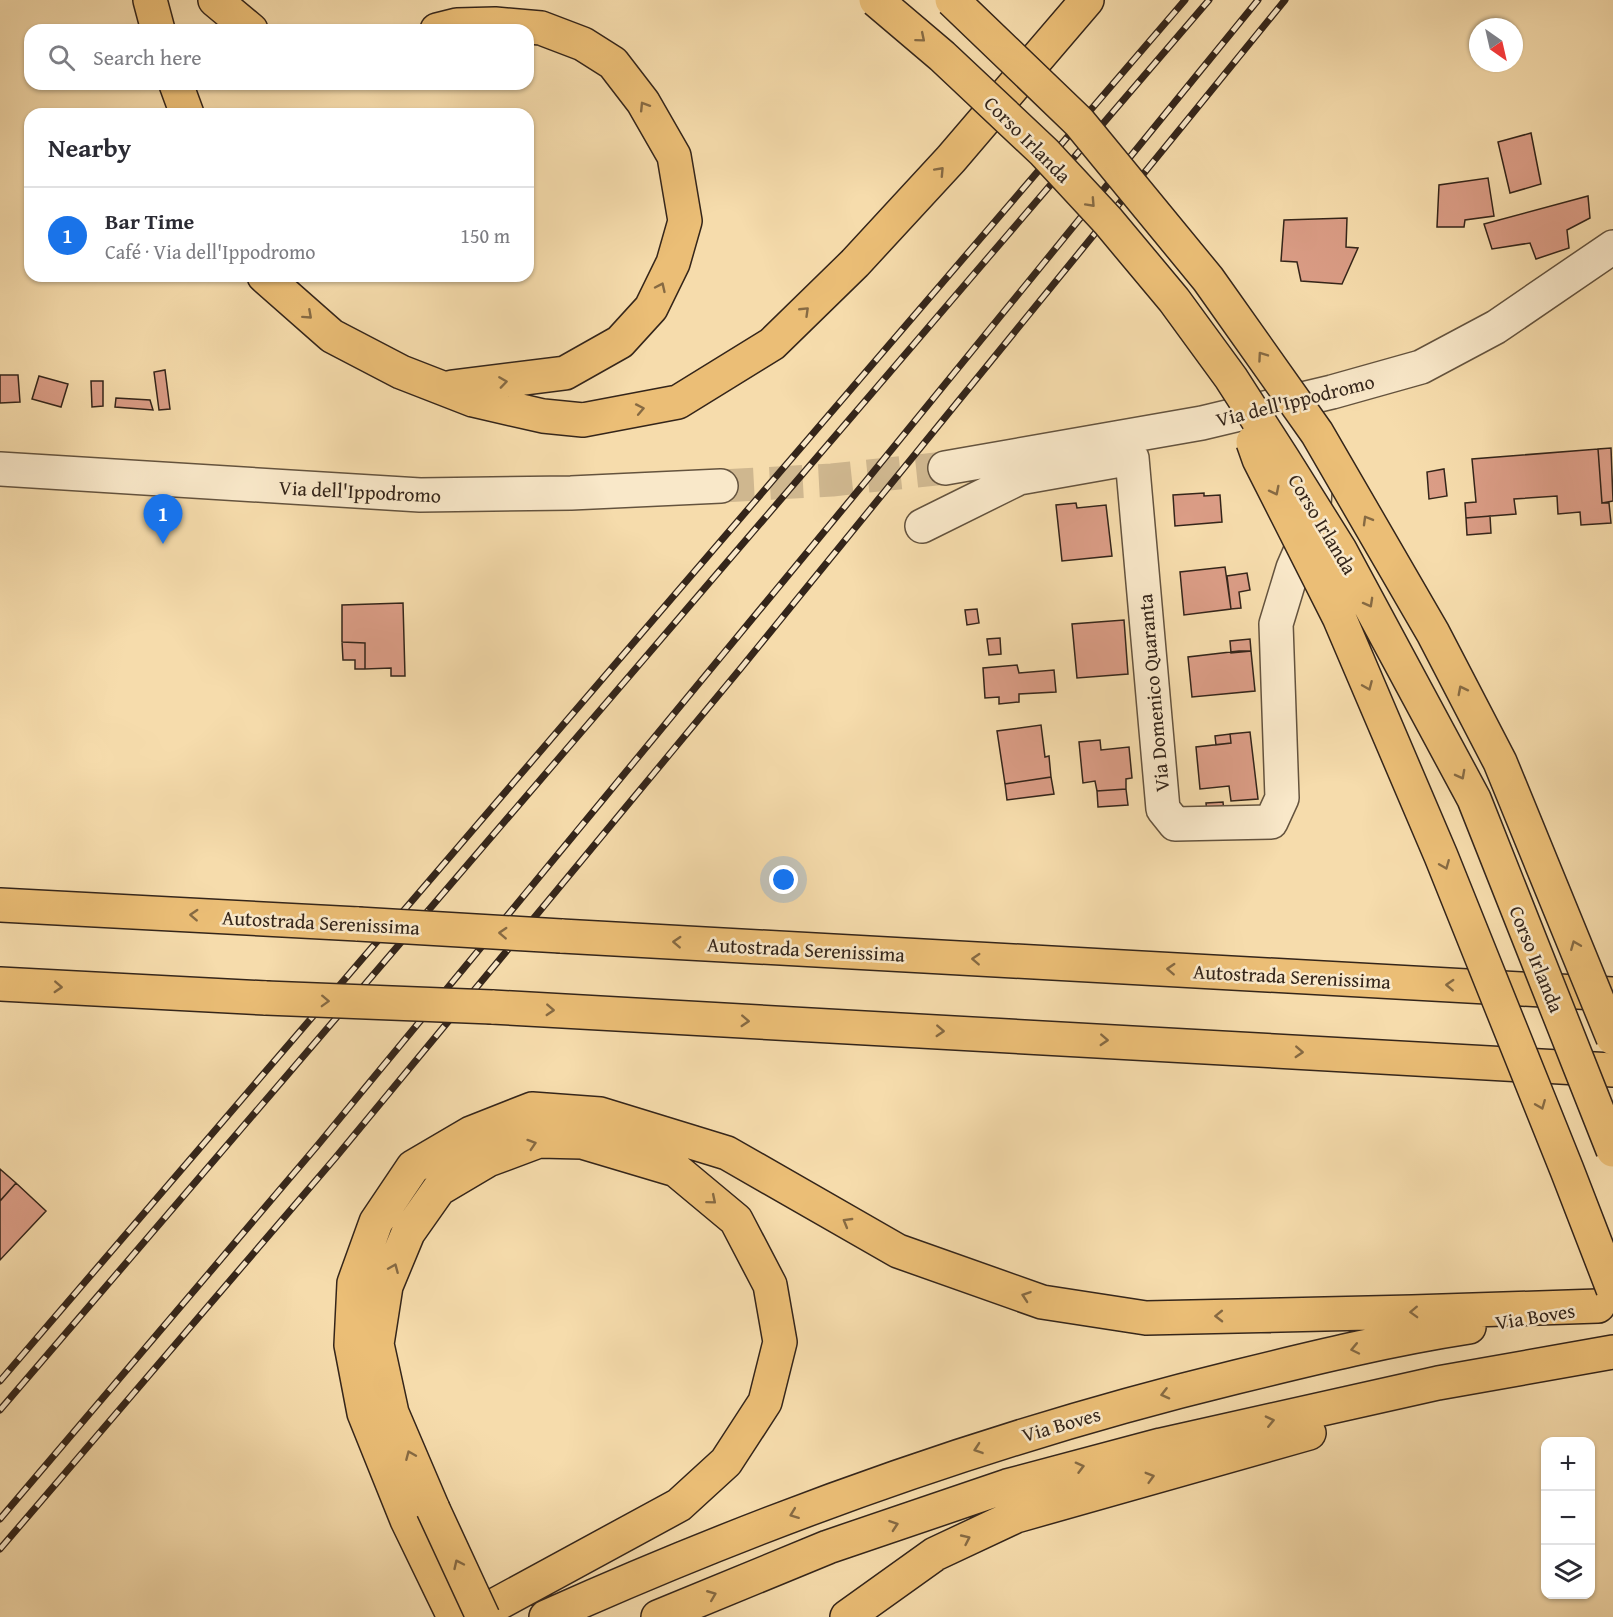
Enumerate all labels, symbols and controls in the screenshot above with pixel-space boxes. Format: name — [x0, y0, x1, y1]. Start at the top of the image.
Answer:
north arrow — [1469, 18, 1523, 72]
search box — [24, 24, 534, 90]
one-way arrow — [914, 31, 925, 42]
icon: search — [45, 41, 78, 74]
text: Search here — [93, 41, 202, 73]
street label: Corso Irlanda — [978, 89, 1078, 189]
one-way arrow — [640, 101, 651, 112]
text: Nearby — [48, 128, 131, 167]
one-way arrow — [933, 167, 944, 177]
one-way arrow — [1084, 196, 1095, 207]
text: Bar Time — [105, 205, 194, 237]
text: 1 — [62, 221, 73, 250]
text: 150 m — [460, 221, 510, 250]
text: Café · Via dell'Ippodromo — [105, 237, 316, 266]
one-way arrow — [654, 283, 666, 294]
one-way arrow — [301, 308, 312, 319]
one-way arrow — [797, 308, 808, 319]
one-way arrow — [1258, 351, 1269, 362]
street label: Via dell'Ippodromo — [1213, 366, 1377, 434]
one-way arrow — [498, 376, 507, 388]
one-way arrow — [635, 403, 645, 416]
street label: Corso Irlanda — [1282, 468, 1365, 580]
street label: Via dell'Ippodromo — [278, 472, 442, 510]
one-way arrow — [1268, 485, 1280, 496]
pin: 1 — [144, 494, 182, 544]
one-way arrow — [1363, 516, 1375, 526]
street label: Via Domenico Quaranta — [1130, 592, 1176, 793]
one-way arrow — [1362, 597, 1373, 607]
one-way arrow — [1361, 680, 1373, 691]
one-way arrow — [1458, 685, 1470, 696]
one-way arrow — [1454, 769, 1465, 780]
one-way arrow — [1438, 859, 1450, 870]
your location — [769, 865, 798, 894]
street label: Corso Irlanda — [1502, 901, 1572, 1017]
street label: Autostrada Serenissima — [221, 902, 421, 942]
one-way arrow — [190, 909, 199, 922]
one-way arrow — [498, 926, 507, 939]
street label: Autostrada Serenissima — [706, 929, 906, 969]
one-way arrow — [672, 936, 681, 949]
one-way arrow — [1570, 940, 1582, 951]
one-way arrow — [972, 952, 981, 965]
street label: Autostrada Serenissima — [1192, 956, 1392, 996]
one-way arrow — [1167, 963, 1176, 976]
one-way arrow — [1445, 978, 1454, 991]
one-way arrow — [54, 980, 63, 993]
one-way arrow — [320, 994, 329, 1007]
one-way arrow — [546, 1004, 555, 1017]
one-way arrow — [740, 1014, 749, 1027]
one-way arrow — [935, 1025, 944, 1038]
one-way arrow — [1100, 1034, 1109, 1047]
one-way arrow — [1294, 1045, 1303, 1058]
one-way arrow — [1534, 1098, 1546, 1109]
one-way arrow — [526, 1139, 537, 1151]
one-way arrow — [705, 1192, 716, 1203]
one-way arrow — [843, 1217, 853, 1229]
one-way arrow — [387, 1263, 399, 1274]
one-way arrow — [1021, 1291, 1032, 1304]
street label: Via Boves — [1493, 1295, 1577, 1337]
one-way arrow — [1409, 1306, 1418, 1318]
one-way arrow — [1214, 1310, 1223, 1322]
one-way arrow — [1350, 1342, 1360, 1355]
one-way arrow — [1160, 1386, 1170, 1399]
street label: Via Boves — [1018, 1399, 1104, 1449]
one-way arrow — [1264, 1415, 1274, 1428]
map controls — [1541, 1437, 1595, 1599]
button: + — [1541, 1437, 1595, 1491]
one-way arrow — [973, 1442, 984, 1455]
one-way arrow — [405, 1451, 417, 1462]
one-way arrow — [1075, 1461, 1085, 1474]
one-way arrow — [1144, 1472, 1155, 1484]
button: − — [1541, 1491, 1595, 1545]
one-way arrow — [789, 1506, 800, 1519]
one-way arrow — [888, 1519, 899, 1532]
one-way arrow — [959, 1535, 970, 1547]
button: layers — [1541, 1545, 1595, 1599]
one-way arrow — [454, 1559, 466, 1570]
one-way arrow — [706, 1590, 717, 1602]

